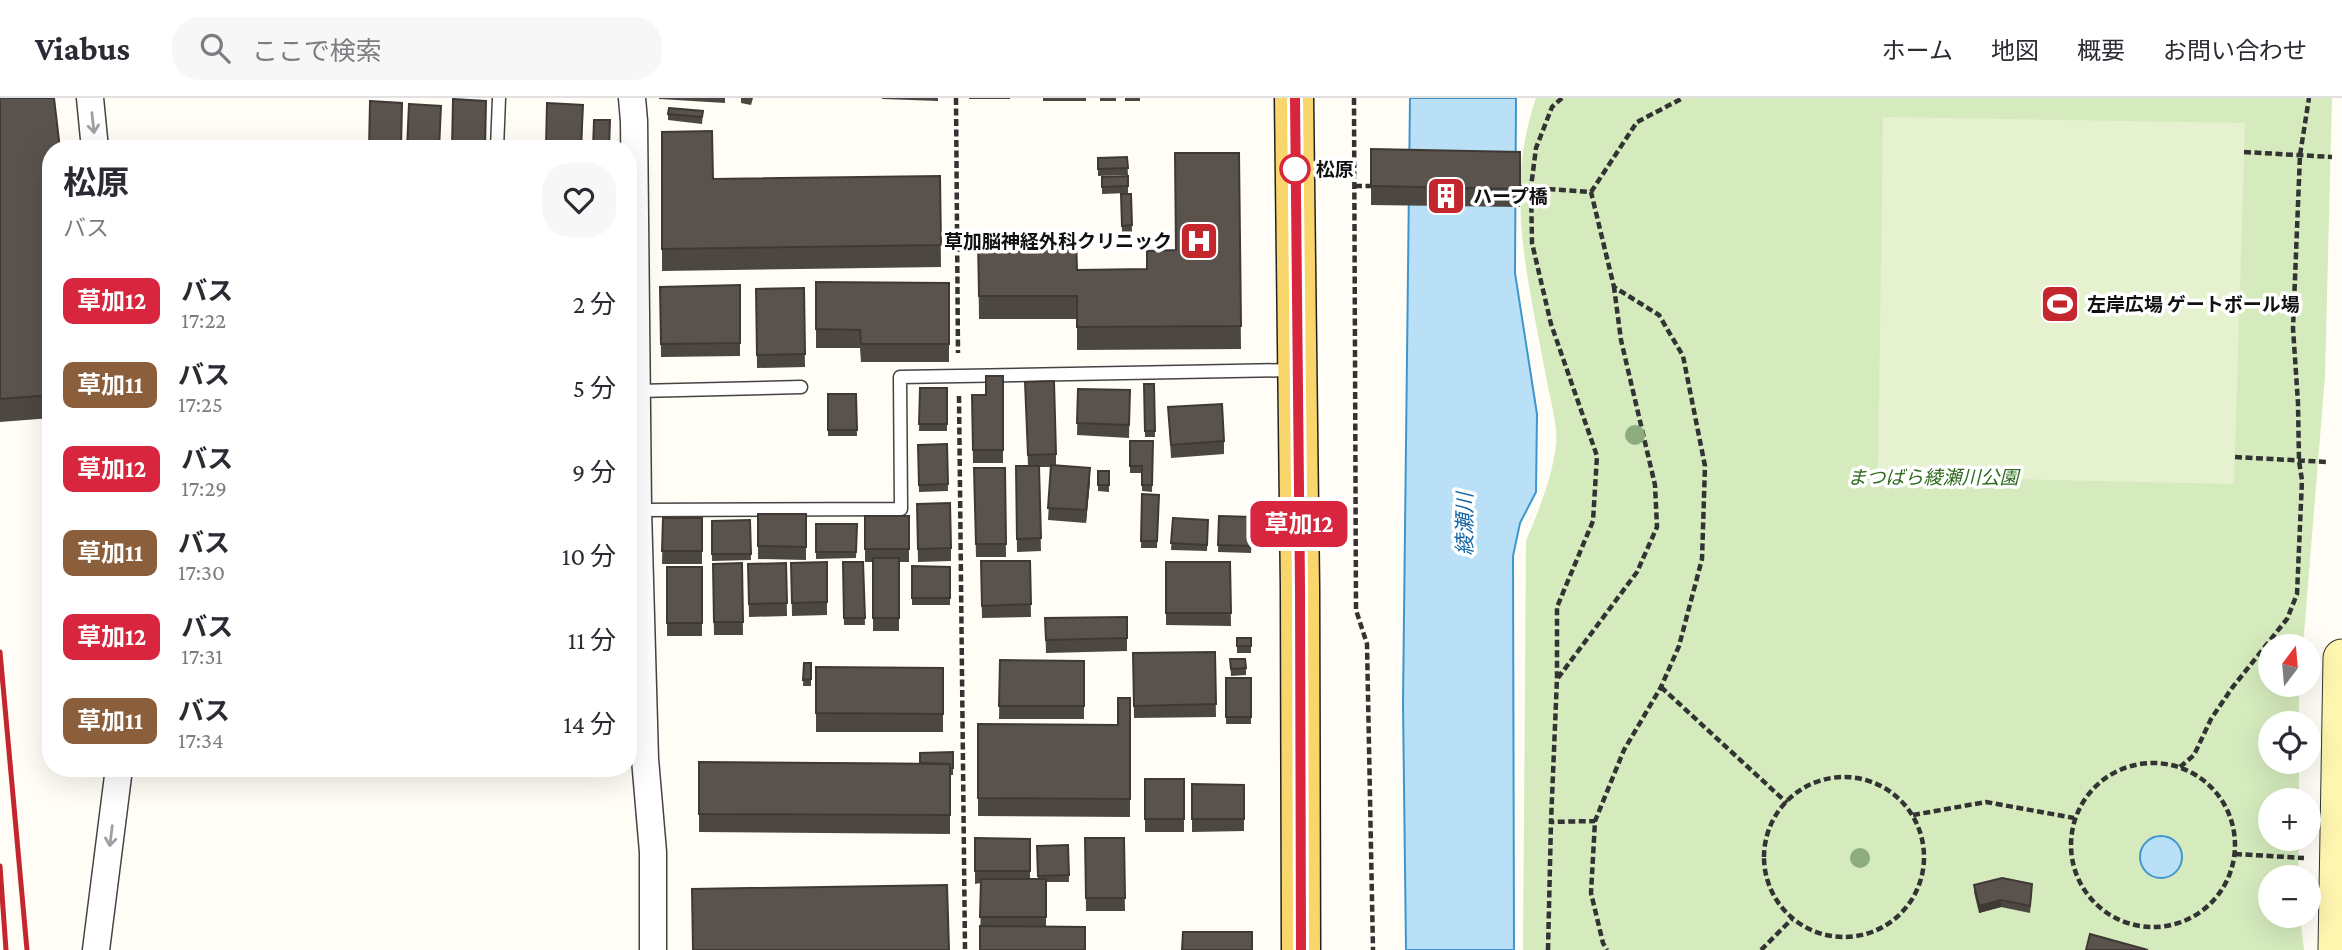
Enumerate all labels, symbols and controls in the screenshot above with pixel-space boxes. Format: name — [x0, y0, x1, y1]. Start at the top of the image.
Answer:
search box — [172, 17, 662, 80]
icon: search — [196, 29, 234, 67]
text: Viabus — [35, 30, 130, 67]
text: ここで検索 — [252, 37, 382, 66]
text: ホーム — [1882, 37, 1953, 64]
text: 地図 — [1991, 37, 2039, 64]
text: 概要 — [2077, 37, 2125, 64]
text: お問い合わせ — [2163, 37, 2307, 64]
one-way arrow — [86, 112, 99, 134]
marker: 松原 — [1280, 154, 1310, 184]
place label: 松原 — [1316, 159, 1354, 180]
button: heart — [542, 163, 616, 237]
text: 松原 — [63, 164, 129, 201]
building icon: ハープ橋 — [1425, 175, 1467, 217]
place label: ハープ橋 — [1473, 186, 1548, 207]
text: バス — [63, 215, 109, 241]
hospital icon: 草加脳神経外科クリニック — [1178, 220, 1220, 262]
place label: 草加脳神経外科クリニック — [944, 231, 1172, 252]
text: バス — [181, 277, 233, 306]
sports icon: 左岸広場 ゲートボール場 — [2039, 283, 2081, 325]
text: 草加12 — [77, 287, 146, 314]
text: 2 分 — [573, 290, 616, 319]
place label: 左岸広場 ゲートボール場 — [2087, 294, 2300, 315]
text: 17:22 — [181, 307, 226, 333]
text: バス — [178, 361, 230, 390]
text: 草加11 — [77, 371, 143, 398]
text: 5 分 — [573, 374, 616, 403]
text: 17:25 — [178, 391, 223, 417]
text: バス — [181, 445, 233, 474]
text: 草加12 — [77, 455, 146, 482]
text: 9 分 — [572, 458, 616, 487]
park label: まつばら綾瀬川公園 — [1847, 467, 2021, 488]
text: 17:29 — [181, 475, 227, 501]
water label: 綾瀬川 — [1453, 491, 1477, 556]
line badge: 草加12 — [1250, 501, 1348, 547]
text: 草加12 — [1264, 510, 1334, 537]
text: バス — [178, 529, 230, 558]
text: 草加11 — [77, 539, 143, 566]
text: 10 分 — [562, 542, 616, 571]
text: 17:30 — [178, 559, 225, 585]
text: バス — [181, 613, 233, 642]
text: 草加12 — [77, 623, 146, 650]
text: 11 分 — [568, 626, 616, 655]
north arrow — [2258, 634, 2320, 696]
map controls — [2258, 634, 2321, 928]
text: 17:31 — [181, 643, 223, 669]
text: バス — [178, 697, 230, 726]
text: 草加11 — [77, 707, 143, 734]
text: 14 分 — [563, 710, 616, 739]
button: locate — [2258, 711, 2321, 774]
text: 17:34 — [178, 727, 224, 753]
button: + — [2258, 788, 2321, 851]
one-way arrow — [104, 824, 117, 847]
button: − — [2258, 865, 2321, 928]

